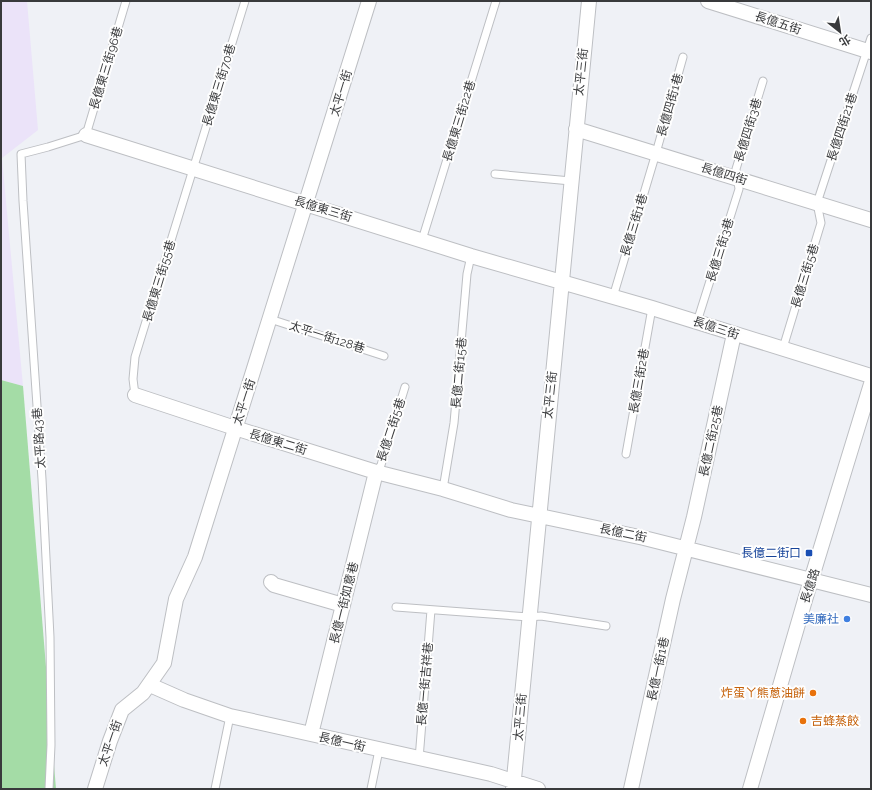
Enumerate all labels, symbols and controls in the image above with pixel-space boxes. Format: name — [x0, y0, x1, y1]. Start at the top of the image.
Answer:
street label: 長億五街 — [753, 9, 803, 37]
north arrow — [820, 12, 860, 52]
street label: 長億東三街96巷 — [87, 25, 125, 111]
text: 北 — [837, 32, 853, 49]
street label: 長億東三街70巷 — [200, 42, 238, 128]
street label: 太平三街 — [572, 47, 590, 97]
street label: 太平一街 — [327, 68, 355, 118]
street label: 長億四街1巷 — [654, 72, 686, 138]
street label: 長億東三街22巷 — [440, 79, 478, 163]
street label: 長億四街21巷 — [824, 91, 860, 163]
street label: 長億四街3巷 — [732, 96, 764, 164]
street label: 長億四街 — [699, 160, 749, 188]
street label: 長億三街1巷 — [618, 192, 650, 258]
street label: 長億東三街 — [292, 194, 354, 224]
street label: 長億三街3巷 — [704, 216, 736, 284]
street label: 長億東三街55巷 — [140, 238, 178, 324]
street label: 長億三街5巷 — [789, 242, 821, 310]
street label: 長億三街 — [691, 314, 741, 342]
street label: 太平一街128巷 — [288, 318, 366, 356]
street label: 長億二街15巷 — [449, 337, 469, 409]
street label: 長億三街2巷 — [626, 347, 652, 415]
street label: 太平三街 — [541, 370, 559, 420]
street label: 太平一街 — [230, 377, 258, 427]
street label: 長億二街5巷 — [374, 396, 408, 464]
street label: 長億二街25巷 — [697, 404, 725, 478]
street label: 太平路43巷 — [30, 407, 48, 469]
street label: 長億東二街 — [247, 427, 309, 457]
street label: 長億二街 — [598, 521, 648, 545]
place label: 長億二街口 — [741, 546, 801, 560]
marker: 長億二街口 — [804, 548, 814, 558]
street label: 長億一街如意巷 — [327, 561, 361, 645]
street label: 長億路 — [798, 567, 822, 605]
place label: 美廉社 — [803, 612, 839, 626]
marker: 美廉社 — [842, 614, 852, 624]
street label: 長億一街1巷 — [644, 636, 672, 702]
street label: 長億一街吉祥巷 — [414, 642, 436, 726]
place label: 炸蛋ㄚ熊蔥油餅 — [721, 686, 805, 700]
marker: 炸蛋ㄚ熊蔥油餅 — [808, 688, 818, 698]
street label: 太平三街 — [511, 692, 529, 742]
place label: 吉蜂蒸餃 — [811, 714, 859, 728]
marker: 吉蜂蒸餃 — [798, 716, 808, 726]
street label: 太平一街 — [96, 718, 124, 768]
street label: 長億一街 — [317, 730, 367, 754]

